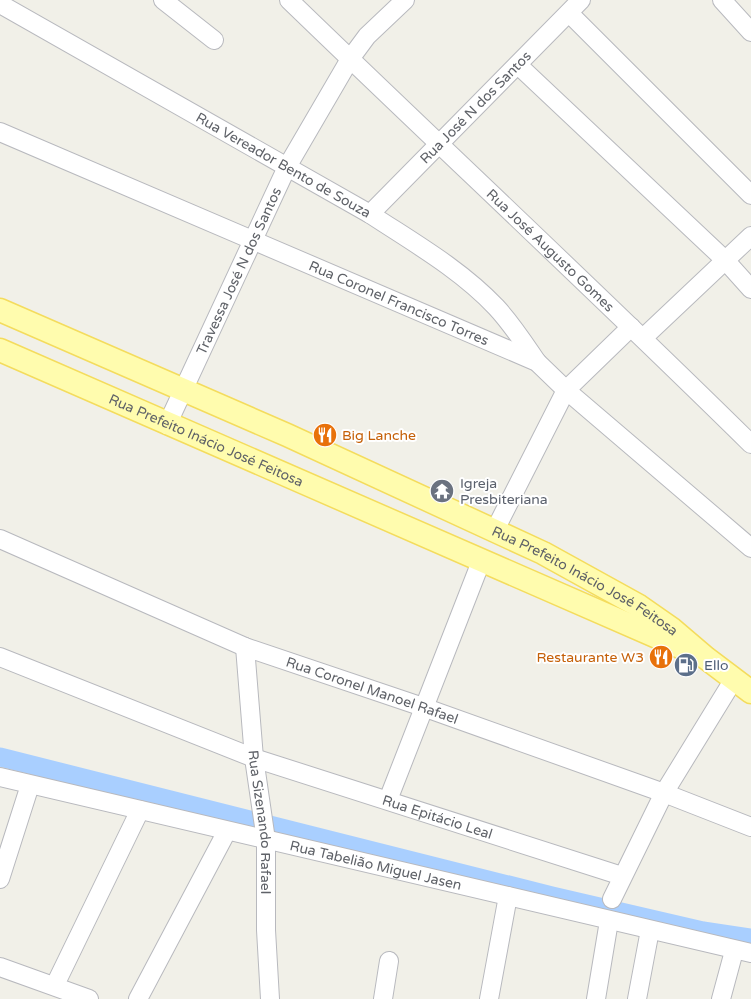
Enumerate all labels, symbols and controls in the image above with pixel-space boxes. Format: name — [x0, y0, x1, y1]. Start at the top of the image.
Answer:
street label: Rua José N dos Santos — [416, 47, 535, 167]
street label: Rua Vereador Bento de Souza — [193, 109, 374, 221]
street label: Travessa José N dos Santos — [193, 184, 285, 357]
street label: Rua José Augusto Gomes — [483, 185, 618, 315]
street label: Rua Coronel Francisco Torres — [306, 257, 492, 349]
street label: Rua Prefeito Inácio José Feitosa — [106, 390, 306, 490]
restaurant icon: Big Lanche — [312, 422, 338, 448]
place label: Big Lanche — [342, 427, 416, 444]
place label: Igreja Presbiteriana — [460, 475, 548, 508]
temple icon: Igreja Presbiteriana — [429, 478, 455, 504]
street label: Rua Prefeito Inácio José Feitosa — [489, 522, 682, 639]
restaurant icon: Restaurante W3 — [648, 644, 674, 670]
place label: Restaurante W3 — [536, 649, 644, 666]
fuel station icon: Ello — [673, 652, 699, 678]
street label: Rua Coronel Manoel Rafael — [284, 653, 461, 727]
place label: Ello — [704, 657, 728, 674]
street label: Rua Sizenando Rafael — [245, 749, 275, 894]
street label: Rua Epitácio Leal — [380, 791, 495, 842]
street label: Rua Tabelião Miguel Jasen — [288, 837, 463, 893]

